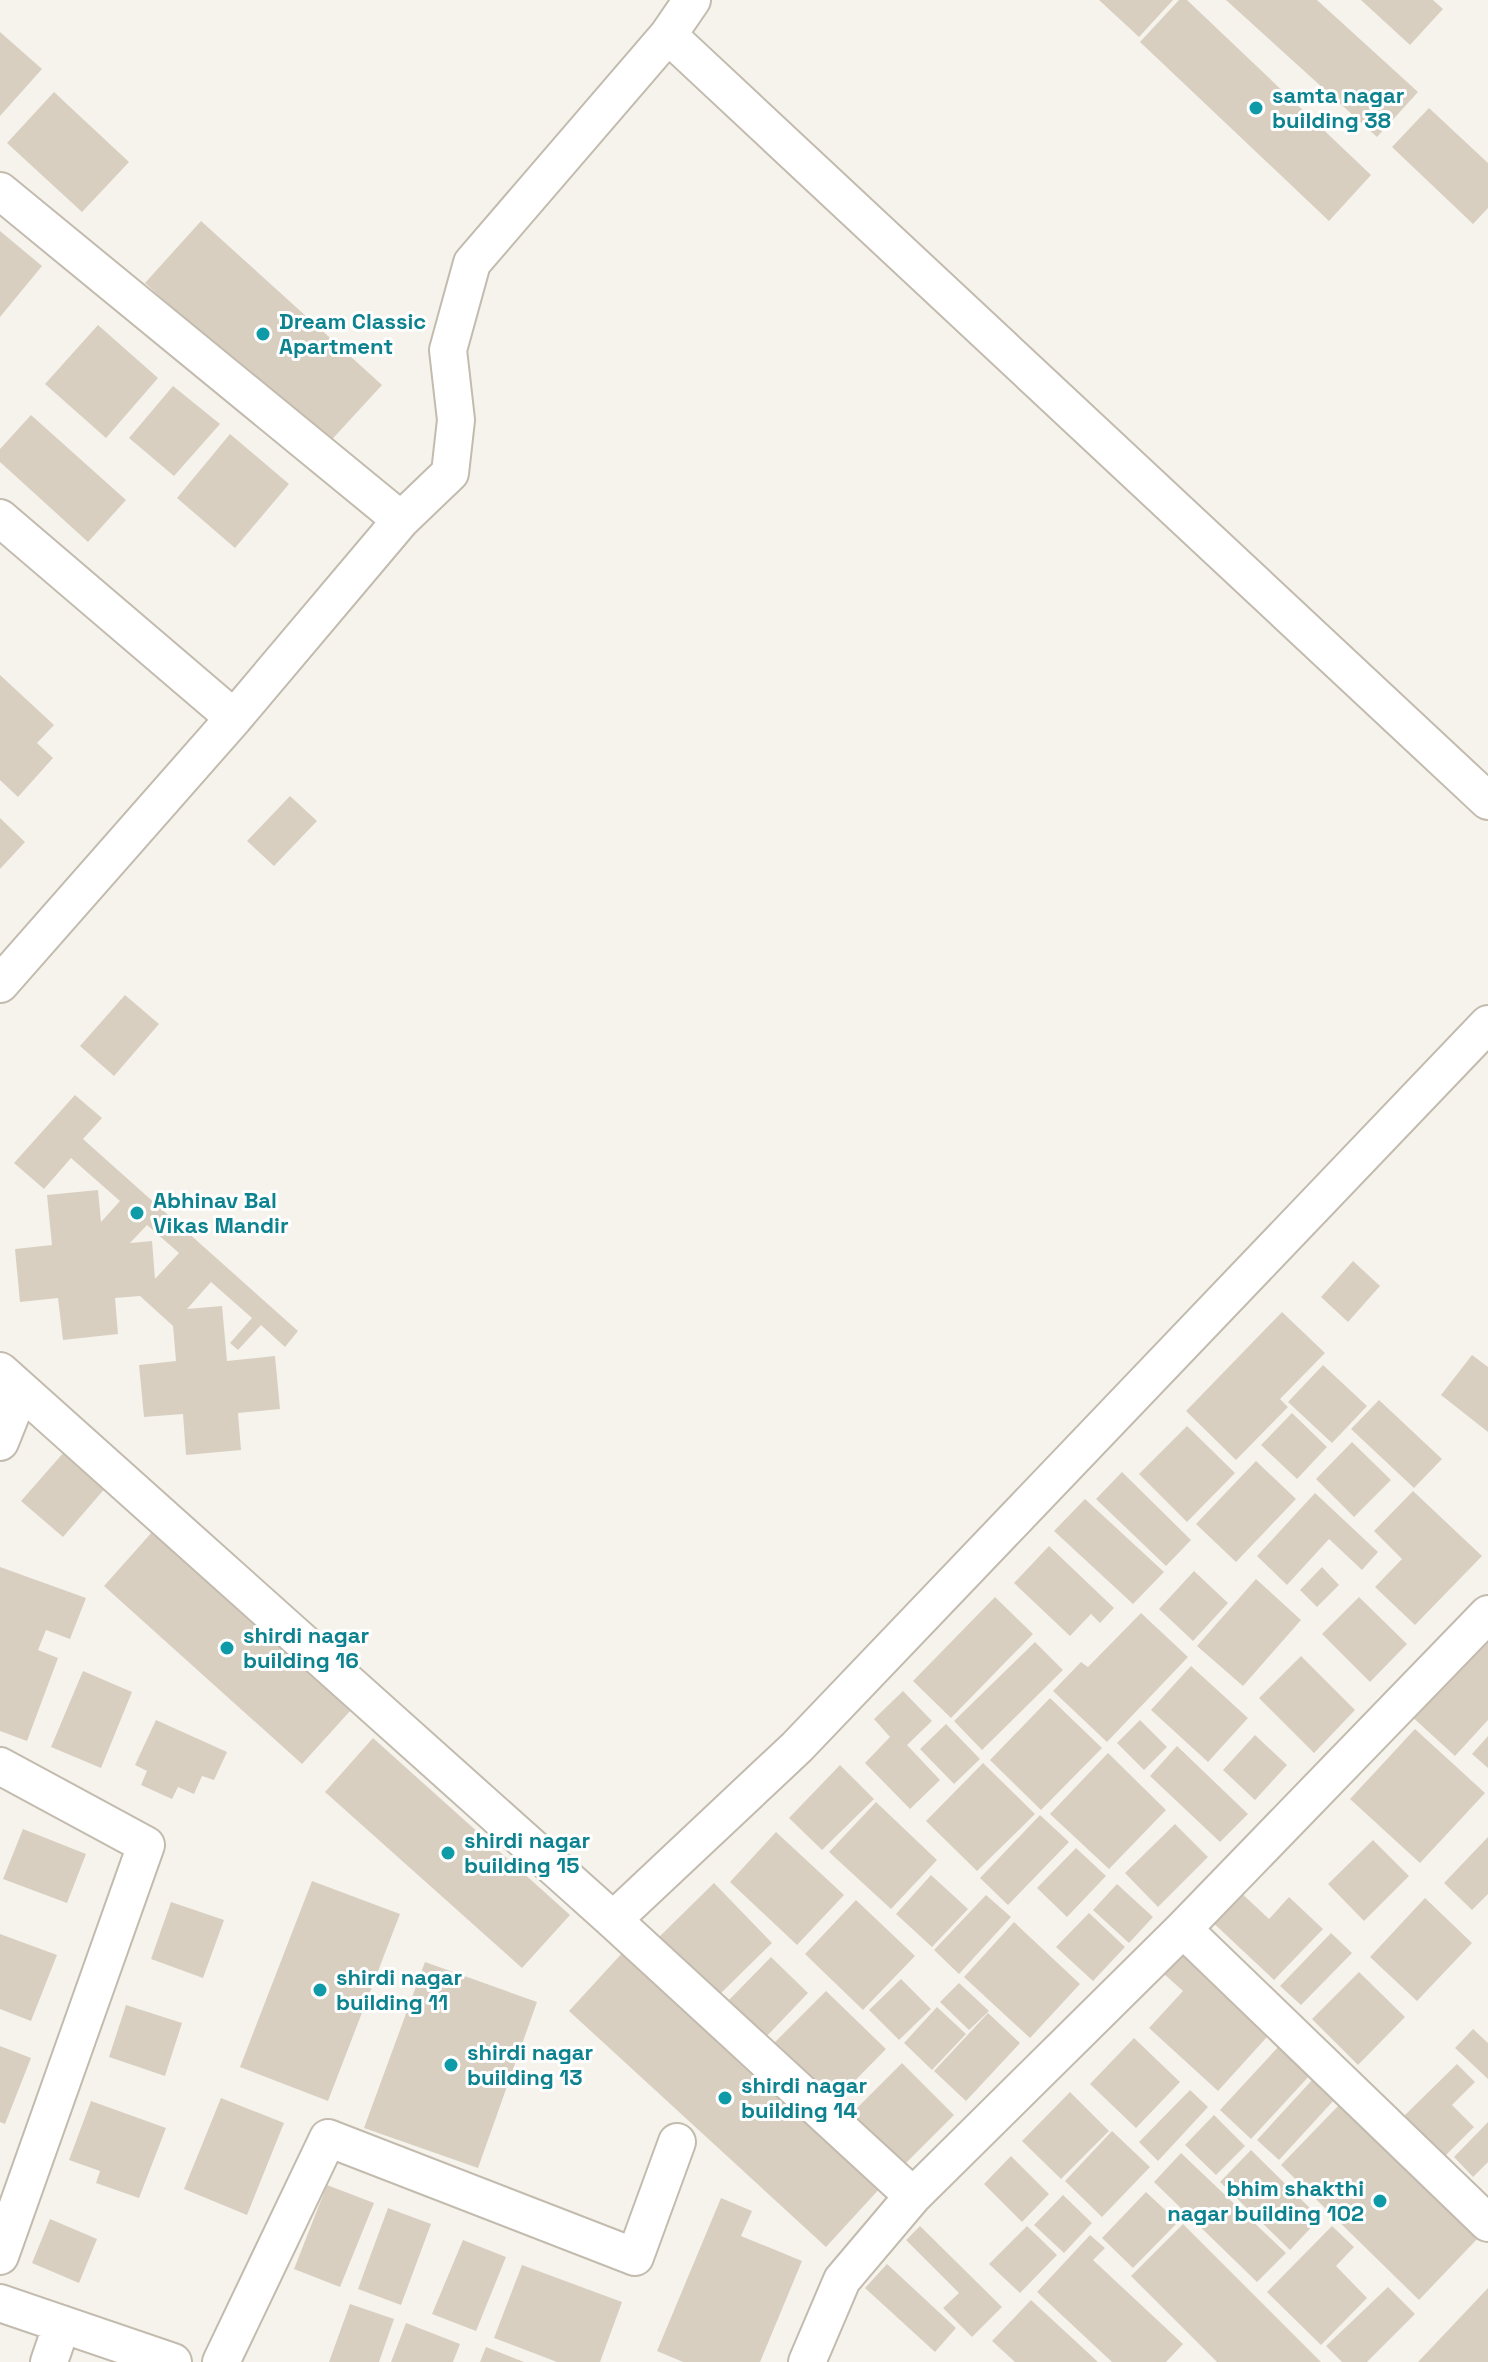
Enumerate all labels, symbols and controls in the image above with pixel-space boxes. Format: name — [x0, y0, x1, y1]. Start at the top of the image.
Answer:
place label: samta nagar building 38 — [1272, 81, 1405, 134]
marker: samta nagar building 38 — [1247, 99, 1265, 117]
place label: Dream Classic Apartment — [279, 307, 426, 360]
marker: Dream Classic Apartment — [254, 325, 272, 343]
place label: Abhinav Bal Vikas Mandir — [153, 1186, 289, 1239]
marker: Abhinav Bal Vikas Mandir — [128, 1204, 146, 1222]
place label: shirdi nagar building 16 — [243, 1621, 370, 1674]
marker: shirdi nagar building 16 — [218, 1639, 236, 1657]
place label: shirdi nagar building 15 — [464, 1826, 591, 1879]
marker: shirdi nagar building 15 — [439, 1844, 457, 1862]
place label: shirdi nagar building 11 — [336, 1963, 463, 2016]
marker: shirdi nagar building 11 — [311, 1981, 329, 1999]
place label: shirdi nagar building 13 — [467, 2038, 594, 2091]
marker: shirdi nagar building 13 — [442, 2056, 460, 2074]
place label: shirdi nagar building 14 — [741, 2071, 868, 2124]
marker: shirdi nagar building 14 — [716, 2089, 734, 2107]
place label: bhim shakthi nagar building 102 — [1167, 2174, 1364, 2227]
marker: bhim shakthi nagar building 102 — [1371, 2192, 1389, 2210]

